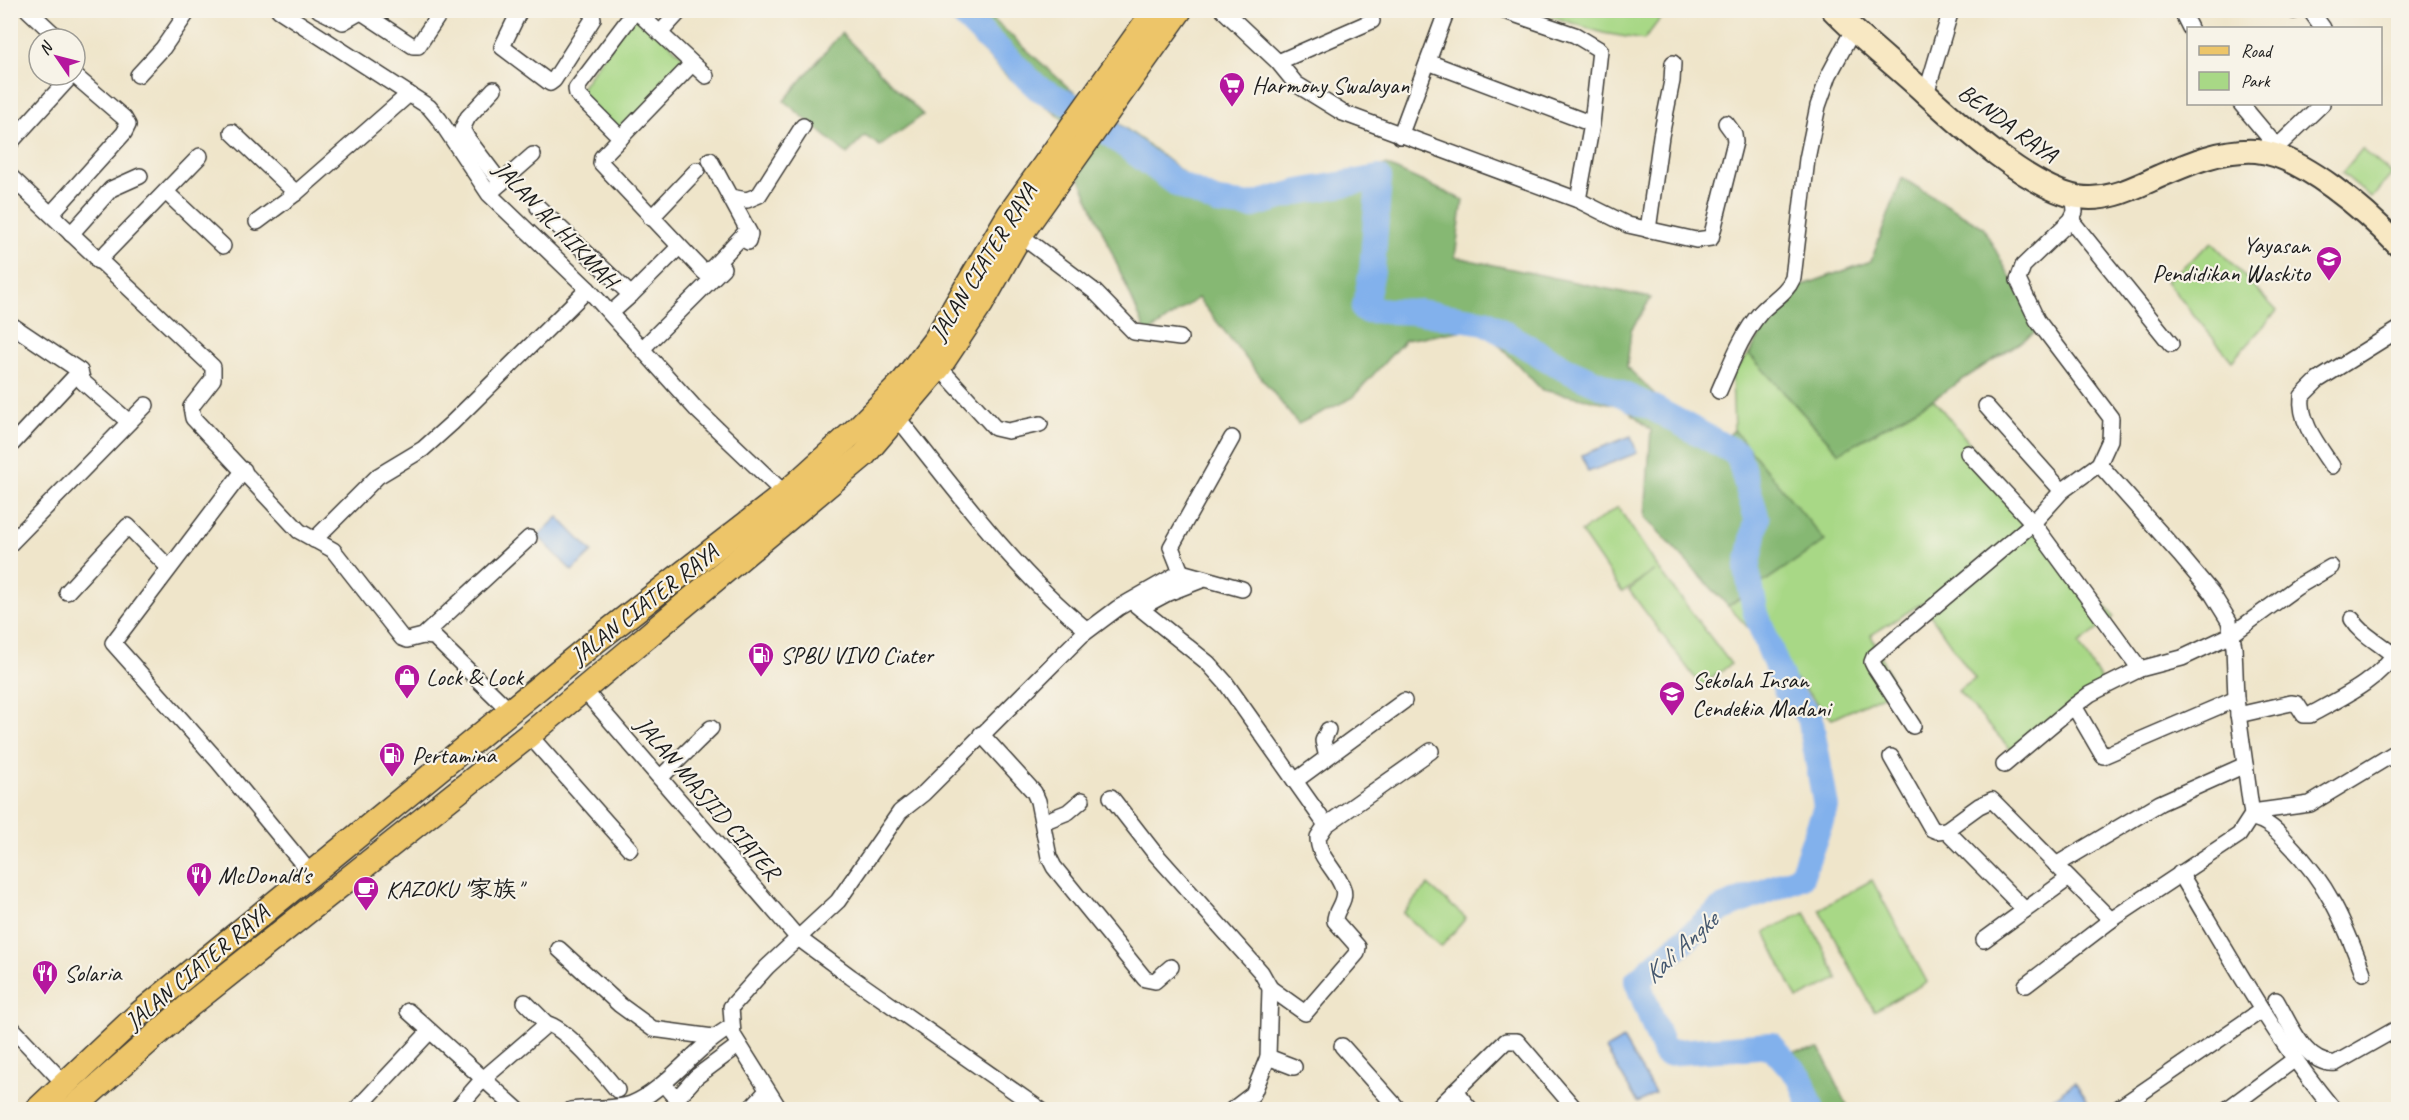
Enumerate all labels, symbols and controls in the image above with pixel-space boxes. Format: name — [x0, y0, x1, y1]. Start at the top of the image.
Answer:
north arrow — [27, 27, 87, 87]
legend — [2187, 27, 2382, 105]
text: N — [34, 37, 58, 59]
text: Road — [2241, 40, 2274, 62]
supermarket icon: Harmony Swalayan — [1217, 70, 1247, 108]
place label: Harmony Swalayan — [1252, 70, 1409, 100]
text: Park — [2241, 70, 2271, 92]
street label: BENDA RAYA — [1952, 77, 2064, 170]
street label: JALAN AL HIKMAH — [487, 153, 627, 297]
street label: JALAN CIATER RAYA — [922, 177, 1044, 347]
place label: Yayasan Pendidikan Waskito — [2152, 230, 2312, 288]
school or university icon: Yayasan Pendidikan Waskito — [2314, 244, 2344, 282]
street label: JALAN CIATER RAYA — [563, 536, 725, 672]
fuel station icon: SPBU VIVO Ciater — [746, 640, 776, 678]
place label: SPBU VIVO Ciater — [780, 640, 935, 670]
shop icon: Lock & Lock — [392, 662, 422, 700]
place label: Lock & Lock — [426, 662, 525, 692]
place label: Sekolah Insan Cendekia Madani — [1692, 665, 1833, 723]
school or university icon: Sekolah Insan Cendekia Madani — [1657, 679, 1687, 717]
street label: JALAN MASJID CIATER — [628, 709, 789, 888]
fuel station icon: Pertamina — [377, 740, 407, 778]
place label: Pertamina — [412, 740, 497, 770]
restaurant icon: McDonald's — [184, 860, 214, 898]
place label: McDonald's — [218, 860, 314, 890]
cafe icon: KAZOKU "家族" — [351, 874, 381, 912]
place label: KAZOKU "家族" — [386, 874, 528, 904]
street label: JALAN CIATER RAYA — [118, 897, 276, 1037]
water label: Kali Angke — [1636, 902, 1727, 990]
restaurant icon: Solaria — [30, 958, 60, 996]
place label: Solaria — [64, 958, 123, 988]

